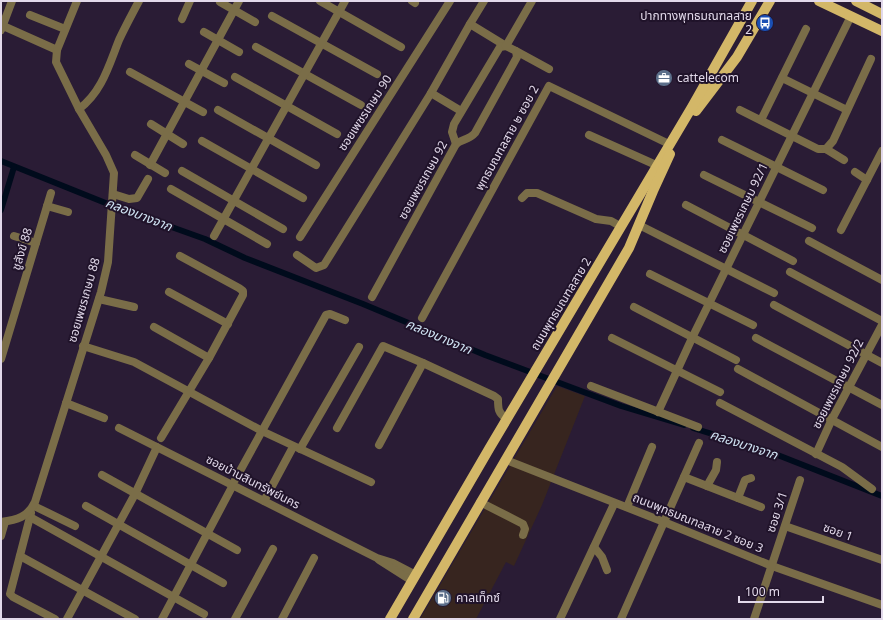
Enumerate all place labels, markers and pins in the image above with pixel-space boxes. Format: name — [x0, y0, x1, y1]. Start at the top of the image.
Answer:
place label: ปากทางพุทธมณฑลสาย 2 — [640, 7, 752, 39]
bus stop icon: ปากทางพุทธมณฑลสาย 2 — [755, 13, 775, 33]
office icon: cattelecom — [654, 68, 674, 88]
place label: cattelecom — [677, 69, 739, 87]
fuel station icon: คาลเท็กซ์ — [433, 588, 453, 608]
place label: คาลเท็กซ์ — [456, 589, 500, 607]

